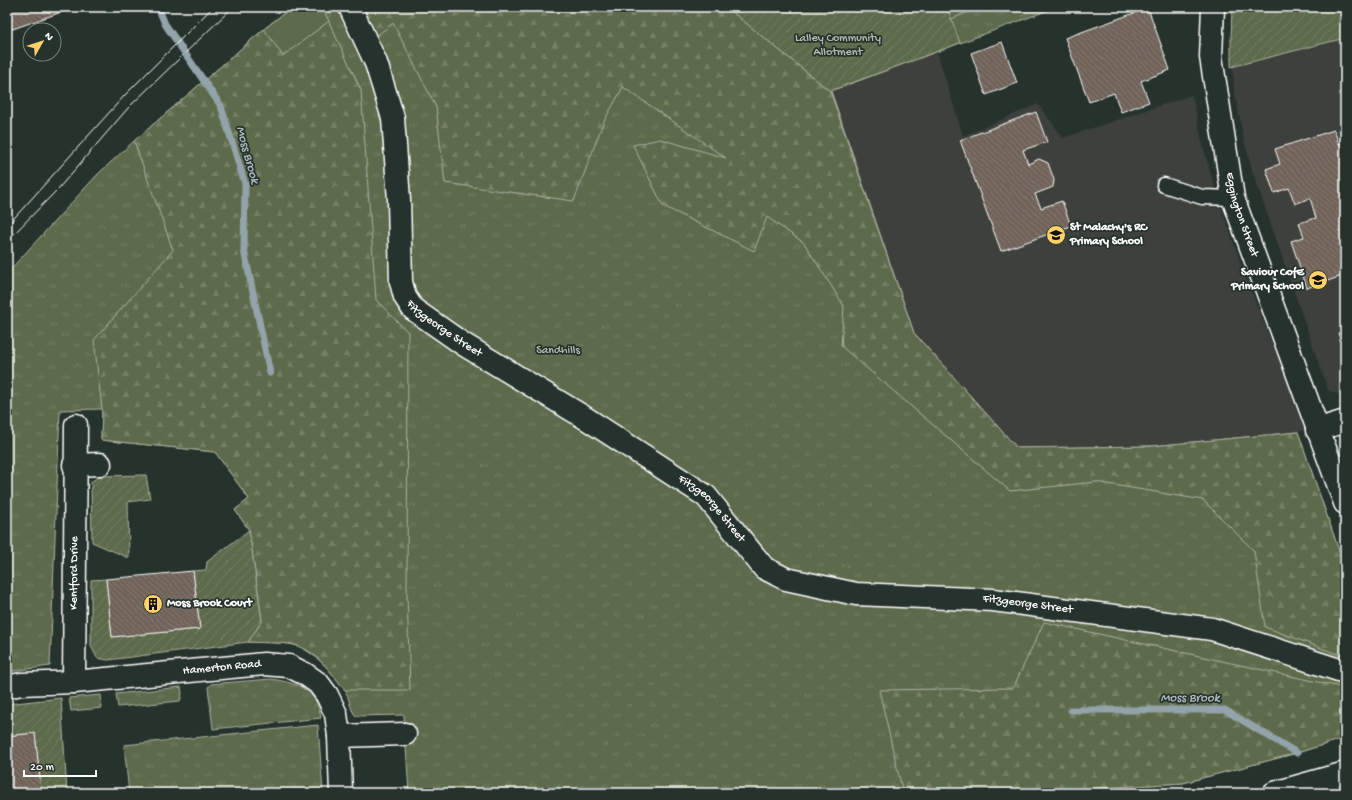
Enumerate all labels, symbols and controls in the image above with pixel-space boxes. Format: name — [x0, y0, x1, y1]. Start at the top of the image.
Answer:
north arrow — [22, 22, 62, 62]
text: N — [41, 30, 55, 44]
park label: Lalley Community Allotment — [795, 32, 881, 60]
water label: Moss Brook — [232, 125, 262, 187]
street label: Eggington Street — [1222, 171, 1261, 260]
place label: St Malachy's RC Primary School — [1069, 221, 1149, 249]
school or university icon: St Malachy's RC Primary School — [1045, 224, 1067, 246]
place label: Saviour CofE Primary School — [1230, 266, 1306, 294]
school or university icon: Saviour CofE Primary School — [1307, 269, 1329, 291]
street label: Fitzgeorge Street — [402, 297, 485, 361]
park label: Sandhills — [536, 344, 580, 358]
street label: Fitzgeorge Street — [674, 472, 749, 546]
street label: Kentford Drive — [68, 535, 82, 610]
building icon: Moss Brook Court — [142, 593, 164, 615]
street label: Fitzgeorge Street — [982, 593, 1075, 618]
place label: Moss Brook Court — [167, 597, 253, 611]
street label: Hamerton Road — [182, 657, 263, 679]
water label: Moss Brook — [1161, 691, 1221, 706]
scale bar — [24, 752, 96, 778]
text: 20 m — [30, 761, 55, 775]

